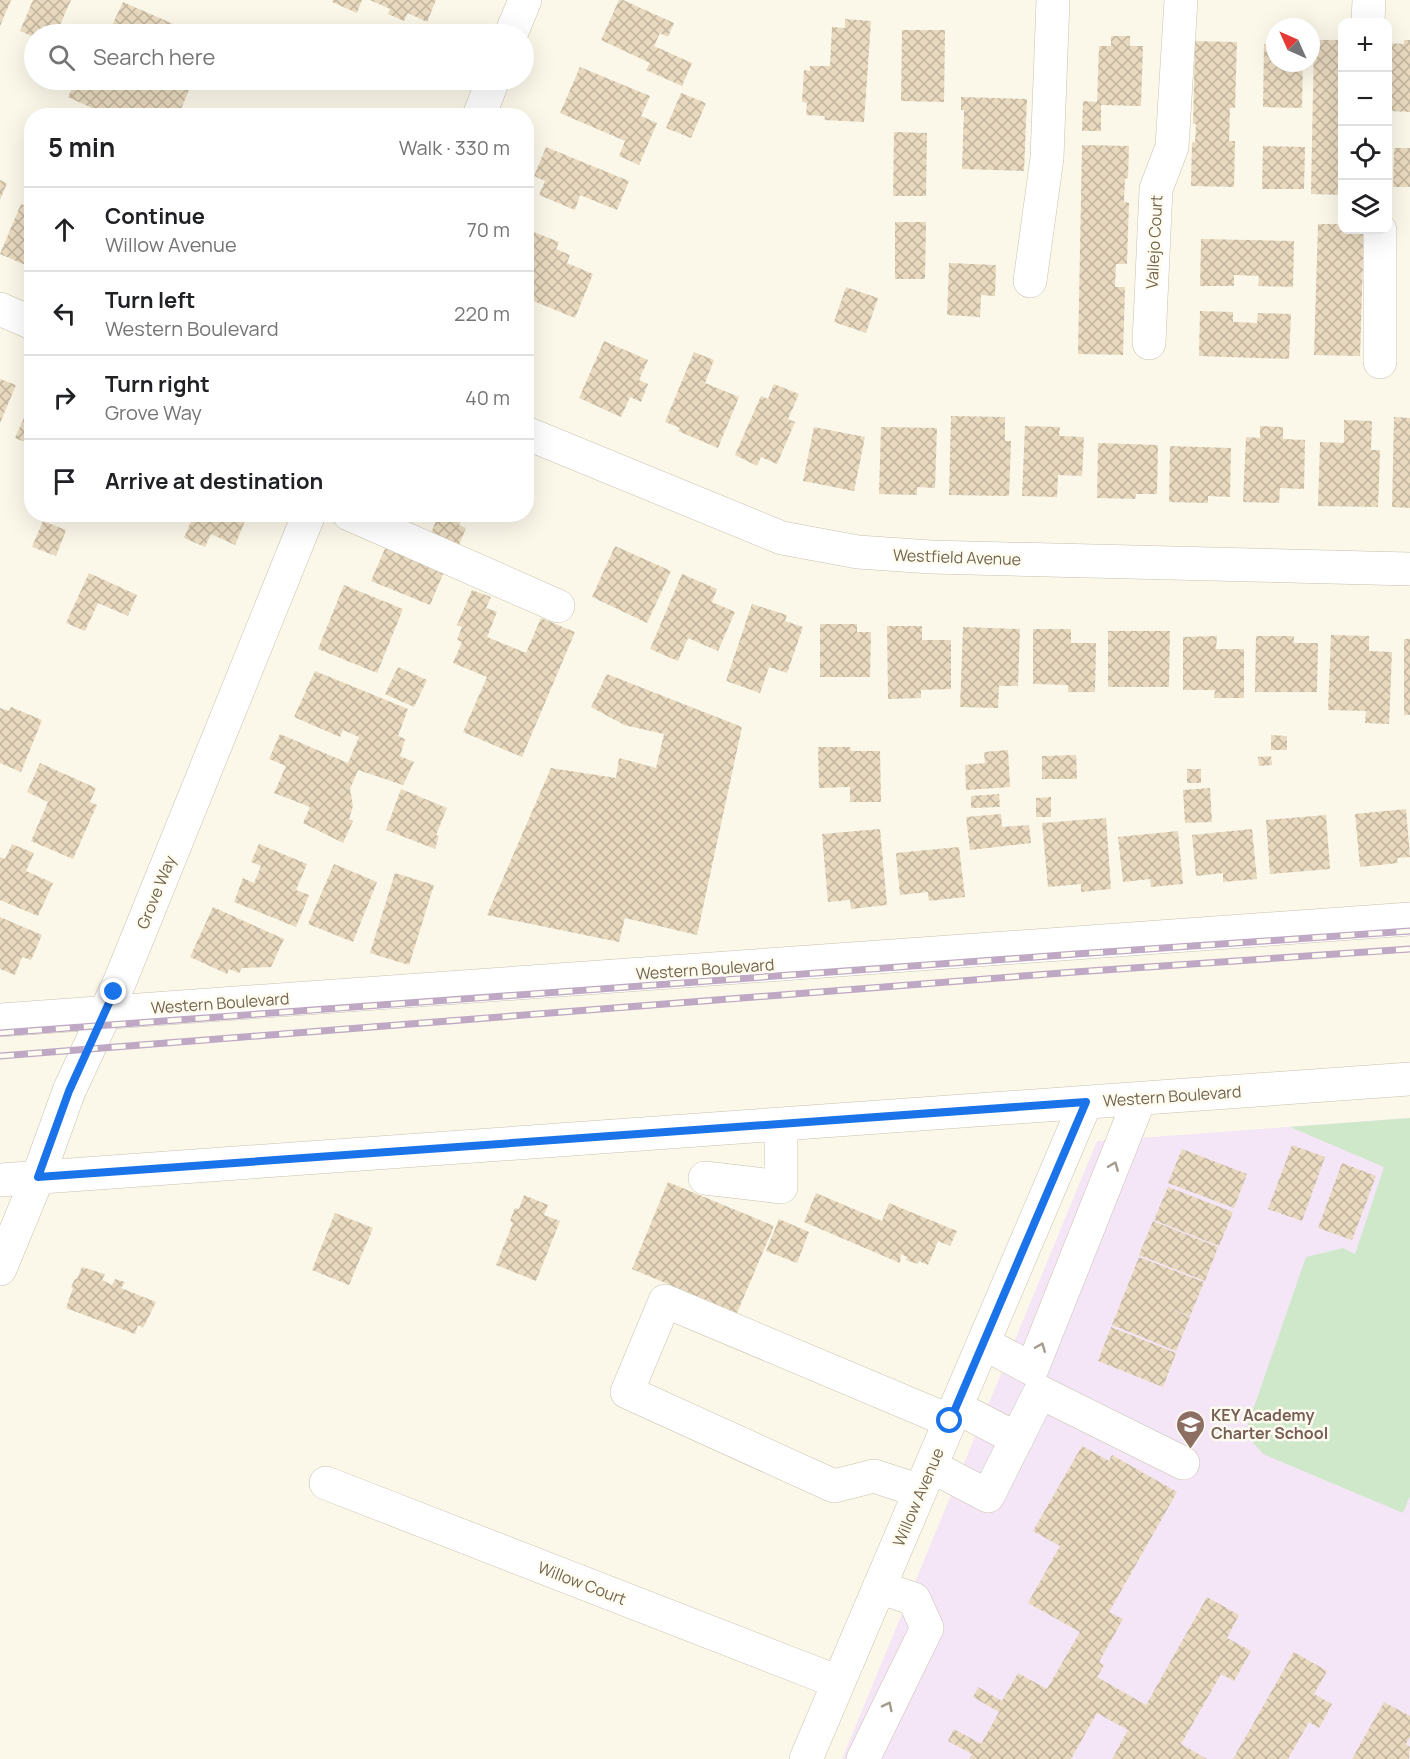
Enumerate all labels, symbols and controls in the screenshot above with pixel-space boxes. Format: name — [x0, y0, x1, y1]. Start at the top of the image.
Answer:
north arrow — [1266, 18, 1320, 72]
map controls — [1338, 18, 1392, 234]
button: + — [1338, 18, 1392, 72]
search box — [24, 24, 534, 90]
icon: search — [45, 41, 78, 74]
text: Search here — [93, 42, 215, 72]
button: − — [1338, 72, 1392, 126]
button: locate — [1338, 126, 1392, 180]
text: 5 min — [48, 129, 115, 165]
text: Walk · 330 m — [399, 134, 510, 161]
button: layers — [1338, 180, 1392, 234]
street label: Vallejo Court — [1141, 195, 1167, 289]
text: Continue — [105, 201, 205, 231]
icon: ahead — [48, 213, 81, 246]
text: 70 m — [467, 216, 510, 243]
text: Willow Avenue — [105, 231, 237, 258]
text: Turn left — [105, 285, 195, 315]
icon: left — [48, 297, 81, 330]
text: 220 m — [454, 300, 510, 327]
text: Western Boulevard — [105, 315, 279, 342]
text: Turn right — [105, 369, 210, 399]
icon: right — [48, 381, 81, 414]
text: 40 m — [465, 384, 510, 411]
text: Grove Way — [105, 399, 202, 426]
icon: arrive — [48, 465, 81, 498]
text: Arrive at destination — [105, 466, 323, 496]
street label: Westfield Avenue — [892, 544, 1022, 570]
street label: Grove Way — [131, 851, 181, 932]
street label: Western Boulevard — [635, 953, 775, 985]
route end — [100, 978, 126, 1004]
street label: Western Boulevard — [150, 987, 290, 1019]
street label: Western Boulevard — [1102, 1080, 1242, 1112]
one-way arrow — [1107, 1161, 1119, 1172]
one-way arrow — [1034, 1342, 1046, 1353]
place label: KEY Academy Charter School — [1211, 1404, 1328, 1444]
route start — [936, 1407, 962, 1433]
school or university icon: KEY Academy Charter School — [1174, 1408, 1206, 1450]
street label: Willow Avenue — [887, 1444, 949, 1550]
street label: Willow Court — [535, 1556, 629, 1610]
one-way arrow — [881, 1702, 893, 1713]

